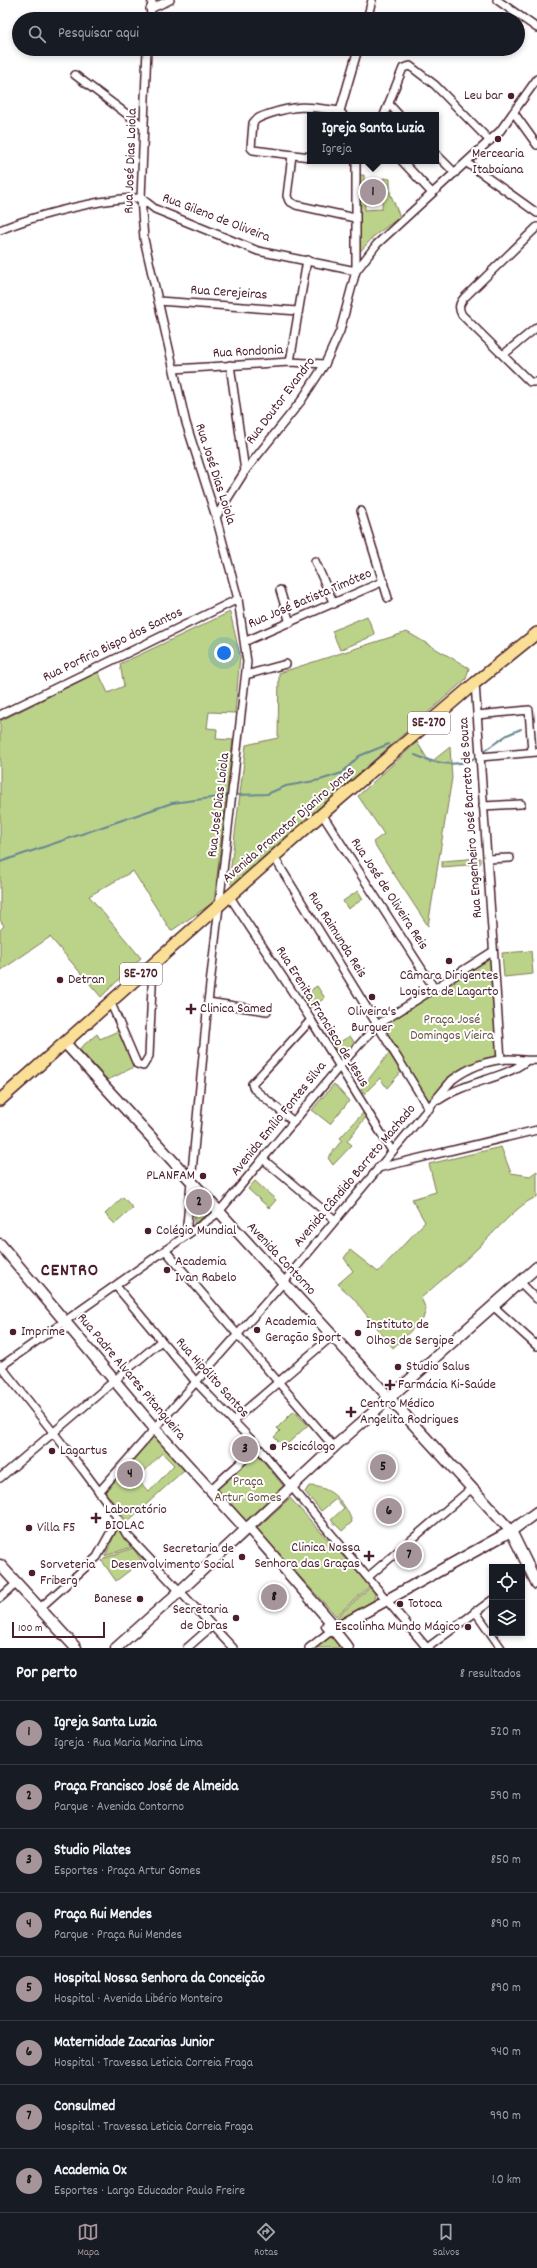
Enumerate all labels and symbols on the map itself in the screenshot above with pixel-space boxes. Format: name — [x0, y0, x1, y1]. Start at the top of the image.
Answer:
place label: Leu bar — [464, 86, 504, 106]
marker: Leu bar — [506, 91, 516, 101]
street label: Rua José Dias Loiola — [119, 108, 143, 214]
marker: Mercearia Itabaiana — [493, 134, 503, 144]
place label: Mercearia Itabaiana — [472, 144, 525, 180]
pin: 1 — [360, 177, 386, 207]
street label: Rua Gileno de Oliveira — [159, 188, 273, 248]
street label: Rua Cerejeiras — [190, 280, 268, 306]
street label: Rua Rondonia — [212, 340, 284, 364]
street label: Rua Doutor Evandro — [241, 353, 321, 449]
street label: Rua José Dias Loiola — [189, 421, 241, 528]
street label: Rua José Batista Timóteo — [245, 564, 375, 634]
street label: Rua Porfirio Bispo dos Santos — [40, 602, 186, 688]
your location — [214, 643, 234, 663]
road number: SE-270 — [408, 712, 450, 734]
street label: Rua Engenheiro José Barreto de Souza — [454, 717, 488, 919]
street label: Rua José Dias Loiola — [203, 751, 235, 858]
street label: Avenida Promotor Djaniro Jonas — [218, 762, 360, 888]
street label: Rua José de Oliveira Reis — [345, 834, 433, 954]
street label: Rua Raimunda Reis — [302, 888, 372, 982]
street label: Rua Erenita Francisco de Jesus — [270, 943, 374, 1091]
marker: Câmara Dirigentes Logista de Lagarto — [444, 956, 454, 966]
road number: SE-270 — [120, 963, 162, 985]
place label: Câmara Dirigentes Logista de Lagarto — [400, 966, 499, 1002]
place label: Detran — [68, 970, 105, 990]
marker: Detran — [55, 975, 65, 985]
marker: Oliveira's Burguer — [367, 992, 377, 1002]
place label: Clinica Samed — [200, 999, 272, 1019]
place label: Oliveira's Burguer — [348, 1002, 397, 1038]
marker: Clinica Samed — [185, 1003, 197, 1015]
park label: Praça José Domingos Vieira — [410, 1010, 494, 1046]
street label: Avenida Emílio Fontes Silva — [226, 1057, 332, 1181]
street label: Avenida Cândido Barreto Machado — [289, 1100, 421, 1252]
place label: PLANFAM — [146, 1166, 195, 1186]
marker: PLANFAM — [198, 1171, 208, 1181]
pin: 2 — [186, 1187, 212, 1217]
street label: Avenida Contorno — [242, 1218, 320, 1300]
place label: Colégio Mundial — [156, 1221, 237, 1241]
marker: Colégio Mundial — [143, 1226, 153, 1236]
place label: Academia Ivan Rabelo — [175, 1252, 237, 1288]
district label: CENTRO — [41, 1259, 99, 1284]
marker: Academia Ivan Rabelo — [162, 1265, 172, 1275]
street label: Rua Padre Alvares Pitangueira — [72, 1309, 190, 1445]
place label: Academia Geração Sport — [265, 1312, 341, 1348]
place label: Instituto de Olhos de Sergipe — [366, 1315, 454, 1351]
place label: Imprime — [21, 1322, 65, 1342]
marker: Academia Geração Sport — [252, 1325, 262, 1335]
marker: Imprime — [8, 1327, 18, 1337]
marker: Instituto de Olhos de Sergipe — [353, 1328, 363, 1338]
street label: Rua Hipólito Santos — [170, 1333, 254, 1423]
place label: Studio Salus — [406, 1357, 470, 1377]
marker: Studio Salus — [393, 1362, 403, 1372]
place label: Farmácia Ki-Saúde — [398, 1375, 496, 1395]
marker: Farmácia Ki-Saúde — [385, 1380, 395, 1390]
place label: Centro Médico Angelita Rodrigues — [360, 1394, 459, 1430]
marker: Centro Médico Angelita Rodrigues — [345, 1406, 357, 1418]
pin: 3 — [232, 1434, 258, 1464]
place label: Pscicólogo — [281, 1437, 335, 1457]
place label: Lagartus — [60, 1441, 107, 1461]
marker: Pscicólogo — [268, 1442, 278, 1452]
marker: Lagartus — [47, 1446, 57, 1456]
pin: 5 — [370, 1452, 396, 1482]
pin: 4 — [117, 1459, 143, 1489]
park label: Praça Artur Gomes — [214, 1472, 282, 1508]
pin: 6 — [376, 1496, 402, 1526]
place label: Laboratório BIOLAC — [105, 1500, 167, 1536]
marker: Laboratório BIOLAC — [90, 1512, 102, 1524]
place label: Villa F5 — [37, 1518, 75, 1538]
marker: Villa F5 — [24, 1523, 34, 1533]
place label: Clinica Nossa Senhora das Graças — [254, 1538, 360, 1574]
place label: Secretaria de Desenvolvimento Social — [111, 1539, 235, 1575]
pin: 7 — [396, 1540, 422, 1570]
marker: Clinica Nossa Senhora das Graças — [363, 1550, 375, 1562]
marker: Secretaria de Desenvolvimento Social — [237, 1552, 247, 1562]
place label: Sorveteria Friberg — [40, 1555, 96, 1591]
marker: Sorveteria Friberg — [27, 1568, 37, 1578]
pin: 8 — [261, 1582, 287, 1612]
place label: Banese — [94, 1589, 132, 1609]
marker: Banese — [135, 1594, 145, 1604]
place label: Totoca — [408, 1594, 443, 1614]
marker: Totoca — [395, 1599, 405, 1609]
place label: Secretaria de Obras — [173, 1600, 228, 1636]
marker: Secretaria de Obras — [231, 1613, 241, 1623]
place label: Escolinha Mundo Mágico — [335, 1617, 460, 1637]
scale bar — [12, 1620, 105, 1639]
marker: Escolinha Mundo Mágico — [463, 1622, 473, 1632]

